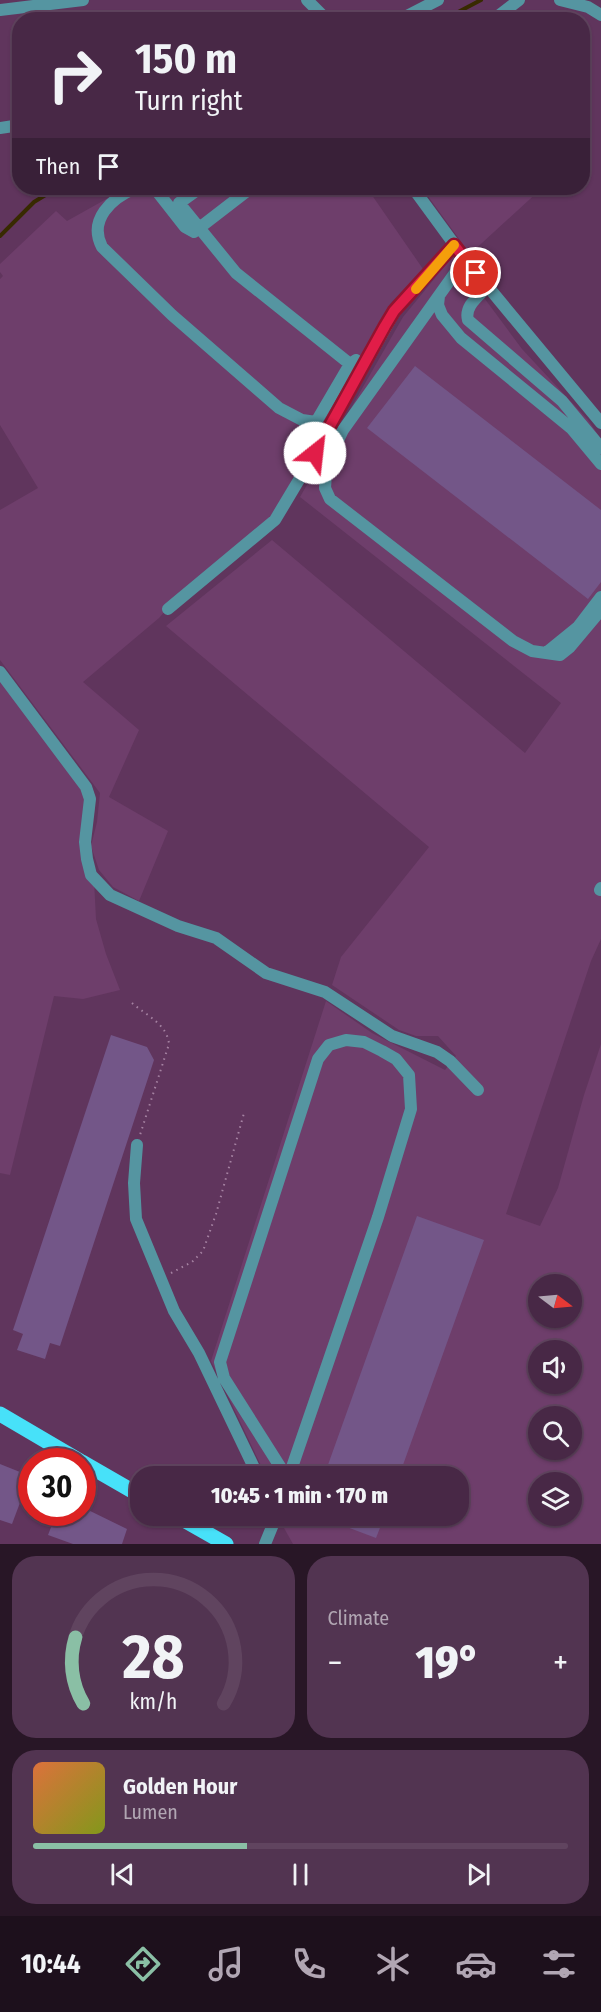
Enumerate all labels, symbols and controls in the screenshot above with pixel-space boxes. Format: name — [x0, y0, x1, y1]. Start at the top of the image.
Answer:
text: 150 m — [135, 34, 237, 84]
icon: right — [36, 36, 114, 114]
text: Turn right — [135, 85, 243, 117]
icon: arrive — [92, 150, 125, 183]
text: Then — [36, 153, 80, 180]
pin — [450, 247, 501, 298]
icon: arrive — [459, 256, 492, 289]
position arrow — [283, 421, 347, 485]
north arrow — [528, 1274, 582, 1328]
map controls — [528, 1274, 582, 1526]
button: sound — [528, 1340, 582, 1394]
button: search — [528, 1406, 582, 1460]
speed limit sign: 30 — [18, 1448, 96, 1526]
button: layers — [528, 1472, 582, 1526]
text: 10:45 · 1 min · 170 m — [211, 1482, 388, 1509]
text: Climate — [328, 1606, 389, 1630]
text: 28 — [121, 1620, 184, 1695]
text: 19° — [416, 1636, 480, 1690]
text: − — [328, 1643, 342, 1683]
text: + — [553, 1643, 568, 1683]
text: km/h — [129, 1689, 177, 1715]
text: Golden Hour — [123, 1773, 237, 1800]
text: Lumen — [123, 1800, 178, 1824]
icon: previous — [106, 1858, 139, 1891]
icon: pause — [284, 1858, 317, 1891]
icon: next — [462, 1858, 495, 1891]
icon: directions — [122, 1943, 164, 1985]
icon: music — [205, 1943, 247, 1985]
icon: phone — [288, 1943, 330, 1985]
icon: climate — [372, 1943, 414, 1985]
icon: car — [455, 1943, 497, 1985]
icon: filters — [538, 1943, 580, 1985]
text: 10:44 — [21, 1948, 81, 1980]

